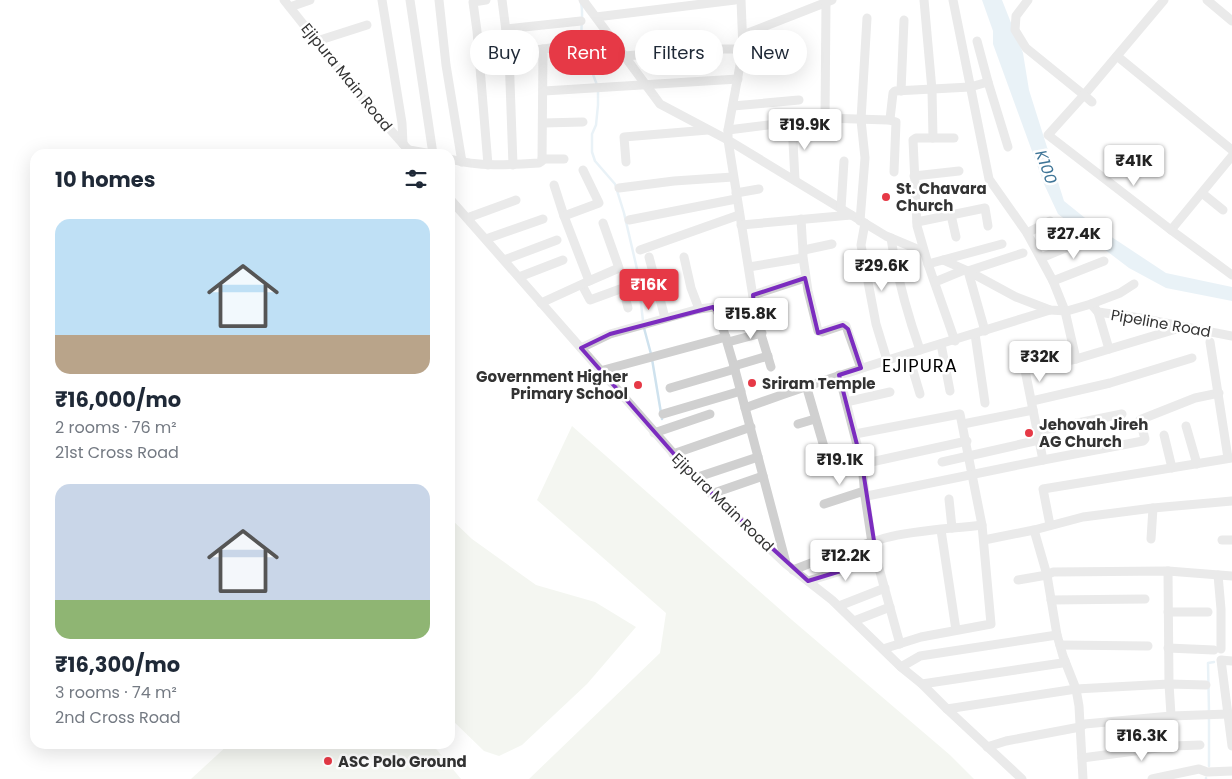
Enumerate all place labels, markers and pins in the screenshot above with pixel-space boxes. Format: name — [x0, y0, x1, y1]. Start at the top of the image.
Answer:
pin: ₹19.9K — [764, 108, 846, 151]
pin: ₹41K — [1104, 144, 1164, 187]
place label: St. Chavara Church — [896, 178, 987, 216]
marker: St. Chavara Church — [880, 191, 892, 203]
pin: ₹27.4K — [1033, 218, 1115, 260]
pin: ₹29.6K — [841, 250, 923, 292]
pin: ₹16K — [619, 268, 679, 311]
pin: ₹15.8K — [710, 298, 792, 340]
pin: ₹32K — [1010, 340, 1070, 383]
place label: Government Higher Primary School — [476, 366, 629, 404]
place label: Sriram Temple — [762, 373, 876, 394]
marker: Sriram Temple — [746, 377, 758, 389]
marker: Government Higher Primary School — [632, 379, 644, 391]
place label: Jehovah Jireh AG Church — [1039, 414, 1148, 452]
marker: Jehovah Jireh AG Church — [1023, 427, 1035, 439]
pin: ₹19.1K — [799, 444, 881, 486]
pin: ₹12.2K — [805, 540, 887, 582]
pin: ₹16.3K — [1101, 720, 1183, 762]
place label: ASC Polo Ground — [338, 751, 467, 772]
marker: ASC Polo Ground — [322, 755, 334, 767]

